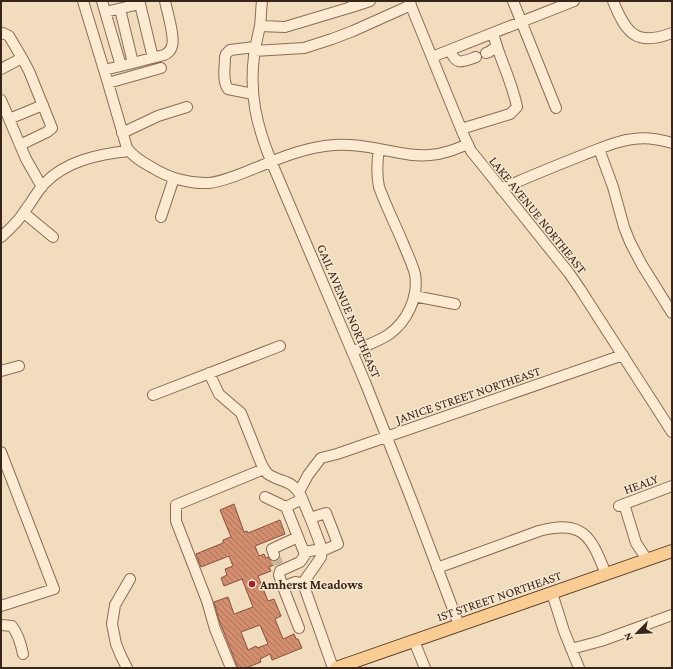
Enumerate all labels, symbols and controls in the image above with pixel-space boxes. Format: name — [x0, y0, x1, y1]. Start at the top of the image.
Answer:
street label: LAKE AVENUE NORTHEAST — [486, 153, 590, 277]
street label: GAIL AVENUE NORTHEAST — [314, 242, 384, 380]
street label: JANICE STREET NORTHEAST — [393, 363, 542, 427]
street label: HEALY — [622, 471, 660, 497]
street label: 1ST STREET NORTHEAST — [435, 568, 563, 624]
place label: Amherst Meadows — [259, 577, 363, 592]
marker: Amherst Meadows — [247, 579, 257, 589]
north arrow — [617, 613, 657, 653]
text: N — [621, 631, 635, 643]

